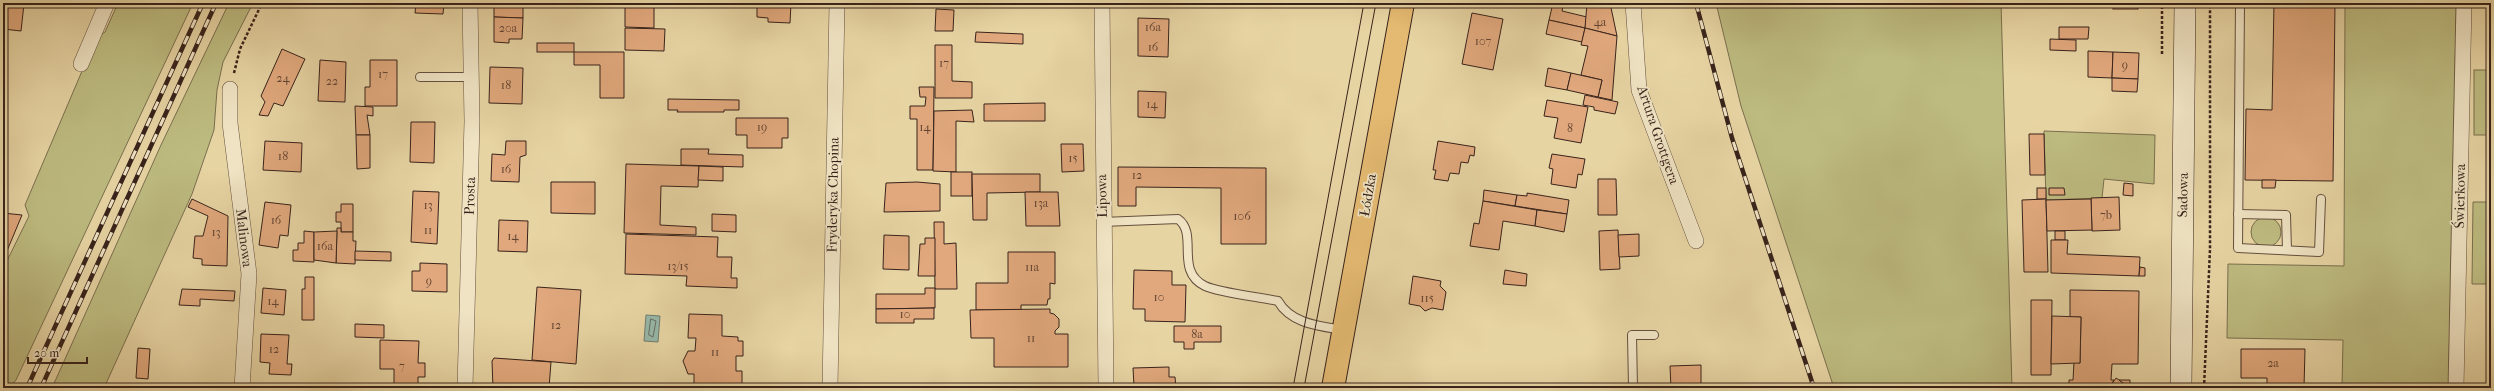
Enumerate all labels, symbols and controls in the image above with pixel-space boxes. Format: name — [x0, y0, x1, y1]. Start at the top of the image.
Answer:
house number: 4a — [1594, 15, 1607, 29]
house number: 16a — [1145, 20, 1162, 34]
house number: 20a — [499, 21, 518, 35]
house number: 107 — [1475, 34, 1492, 48]
house number: 16 — [1148, 40, 1159, 54]
house number: 17 — [939, 56, 949, 70]
house number: 9 — [2122, 58, 2128, 72]
house number: 17 — [378, 67, 388, 81]
house number: 24 — [276, 71, 291, 85]
house number: 22 — [326, 74, 338, 88]
house number: 18 — [501, 78, 511, 92]
street label: Artura Grottgera — [1633, 83, 1683, 187]
house number: 14 — [1146, 97, 1159, 111]
house number: 19 — [757, 120, 767, 134]
house number: 14 — [919, 120, 932, 134]
house number: 8 — [1567, 121, 1573, 135]
street label: Fryderyka Chopina — [823, 137, 843, 253]
house number: 18 — [278, 149, 288, 163]
house number: 15 — [1068, 151, 1078, 165]
house number: 16 — [501, 162, 512, 176]
street label: Świerkowa — [2450, 163, 2469, 229]
house number: 12 — [1132, 168, 1142, 182]
street label: Łódzka — [1356, 172, 1380, 218]
street label: Sadowa — [2174, 172, 2192, 218]
street label: Lipowa — [1093, 173, 1111, 218]
street label: Prosta — [461, 176, 479, 215]
house number: 13a — [1034, 196, 1049, 210]
house number: 13 — [423, 198, 433, 212]
street label: Malinowa — [232, 208, 256, 269]
house number: 7b — [2100, 208, 2112, 222]
house number: 106 — [1233, 209, 1251, 223]
house number: 16 — [271, 213, 282, 227]
house number: 11 — [424, 223, 432, 237]
house number: 13 — [211, 225, 221, 239]
house number: 14 — [507, 229, 520, 243]
house number: 16a — [317, 239, 334, 253]
house number: 13/15 — [667, 259, 689, 273]
house number: 11a — [1025, 260, 1040, 274]
house number: 9 — [426, 274, 432, 288]
house number: 10 — [1154, 290, 1164, 304]
house number: 115 — [1420, 291, 1434, 305]
house number: 14 — [267, 294, 280, 308]
house number: 10 — [900, 307, 910, 321]
house number: 12 — [551, 318, 561, 332]
house number: 8a — [1191, 327, 1203, 341]
house number: 11 — [1027, 331, 1035, 345]
scale bar — [28, 339, 87, 365]
house number: 12 — [269, 342, 279, 356]
house number: 11 — [711, 345, 719, 359]
text: 20 m — [34, 346, 59, 360]
house number: 2a — [2267, 356, 2279, 370]
house number: 7 — [399, 359, 405, 373]

